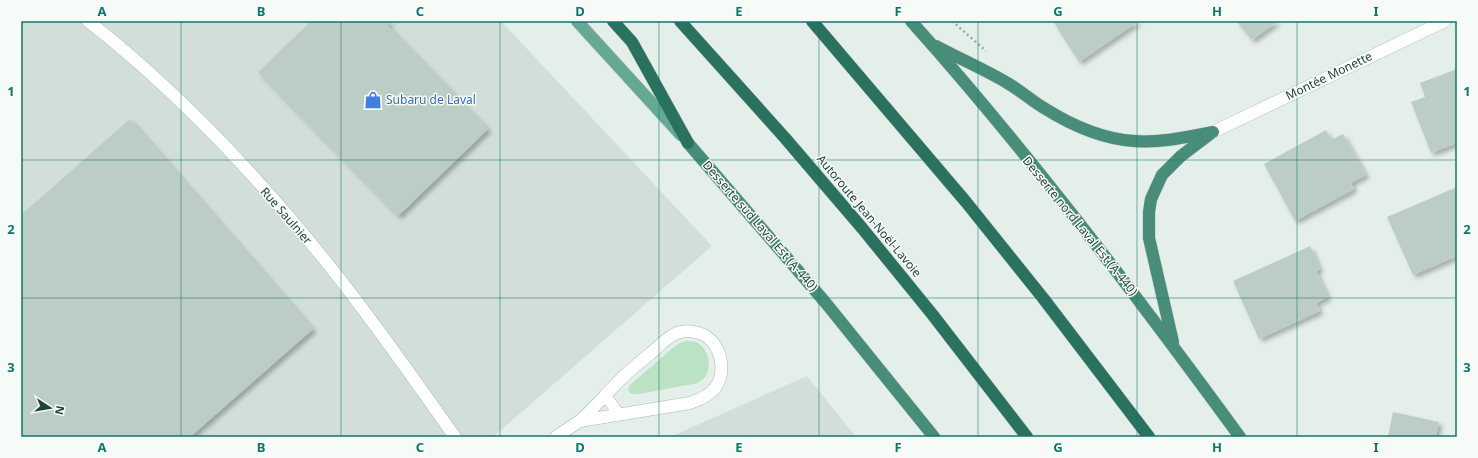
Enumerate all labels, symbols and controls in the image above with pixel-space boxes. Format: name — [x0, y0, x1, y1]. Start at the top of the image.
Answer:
text: A — [98, 2, 107, 20]
text: B — [257, 2, 265, 20]
text: C — [416, 2, 424, 20]
text: D — [575, 2, 585, 20]
text: E — [735, 2, 743, 20]
text: F — [894, 2, 902, 20]
text: G — [1053, 2, 1063, 20]
text: H — [1212, 2, 1222, 20]
text: I — [1373, 2, 1379, 20]
street label: Montée Monette — [1283, 47, 1375, 104]
text: 1 — [7, 82, 15, 100]
text: 1 — [1463, 82, 1471, 100]
shop icon: Subaru de Laval — [363, 90, 383, 110]
place label: Subaru de Laval — [386, 91, 476, 108]
street label: Autoroute Jean-Noël-Lavoie — [813, 151, 926, 281]
street label: Desserte nord Laval Est (A-440) — [1019, 153, 1142, 299]
street label: Desserte sud Laval Est (A-440) — [699, 157, 822, 295]
street label: Rue Saulnier — [257, 183, 316, 248]
text: 2 — [7, 220, 15, 238]
text: 2 — [1463, 220, 1471, 238]
text: 3 — [7, 358, 15, 376]
text: 3 — [1463, 358, 1471, 376]
north arrow — [30, 388, 70, 428]
text: N — [52, 404, 69, 416]
text: A — [98, 438, 107, 456]
text: B — [257, 438, 265, 456]
text: C — [416, 438, 424, 456]
text: D — [575, 438, 585, 456]
text: E — [735, 438, 743, 456]
text: F — [894, 438, 902, 456]
text: G — [1053, 438, 1063, 456]
text: H — [1212, 438, 1222, 456]
text: I — [1373, 438, 1379, 456]

